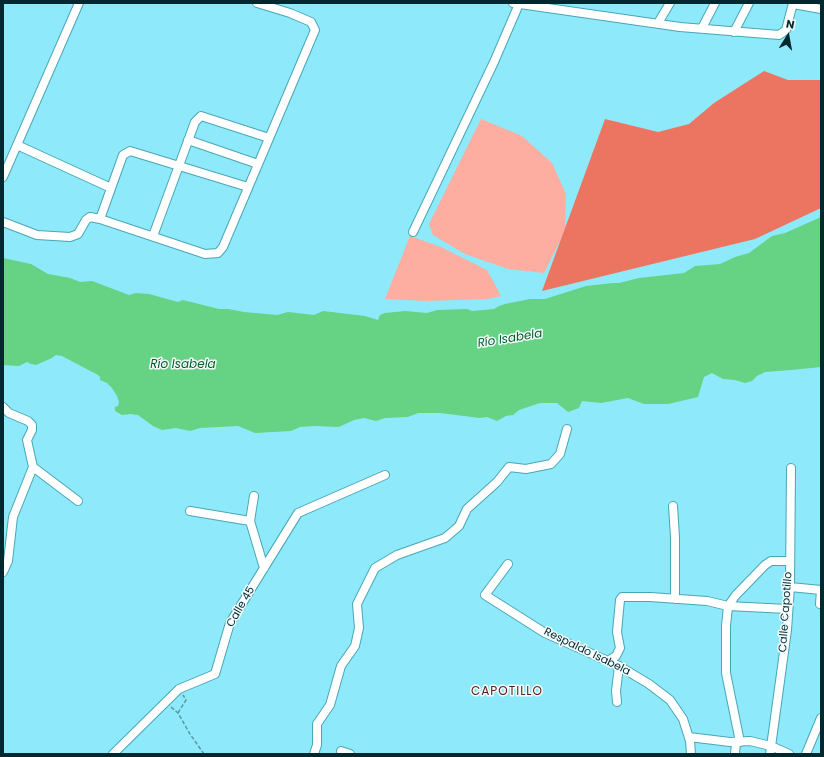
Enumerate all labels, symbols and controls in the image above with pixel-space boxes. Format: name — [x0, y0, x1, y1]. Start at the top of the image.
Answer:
north arrow — [768, 16, 808, 56]
text: N — [785, 16, 796, 33]
water label: Río Isabela — [477, 327, 543, 351]
water label: Río Isabela — [150, 358, 216, 372]
street label: Calle Capotillo — [777, 571, 795, 653]
street label: Calle 45 — [224, 584, 258, 630]
street label: Respaldo Isabela — [542, 625, 632, 679]
district label: CAPOTILLO — [471, 685, 543, 699]

